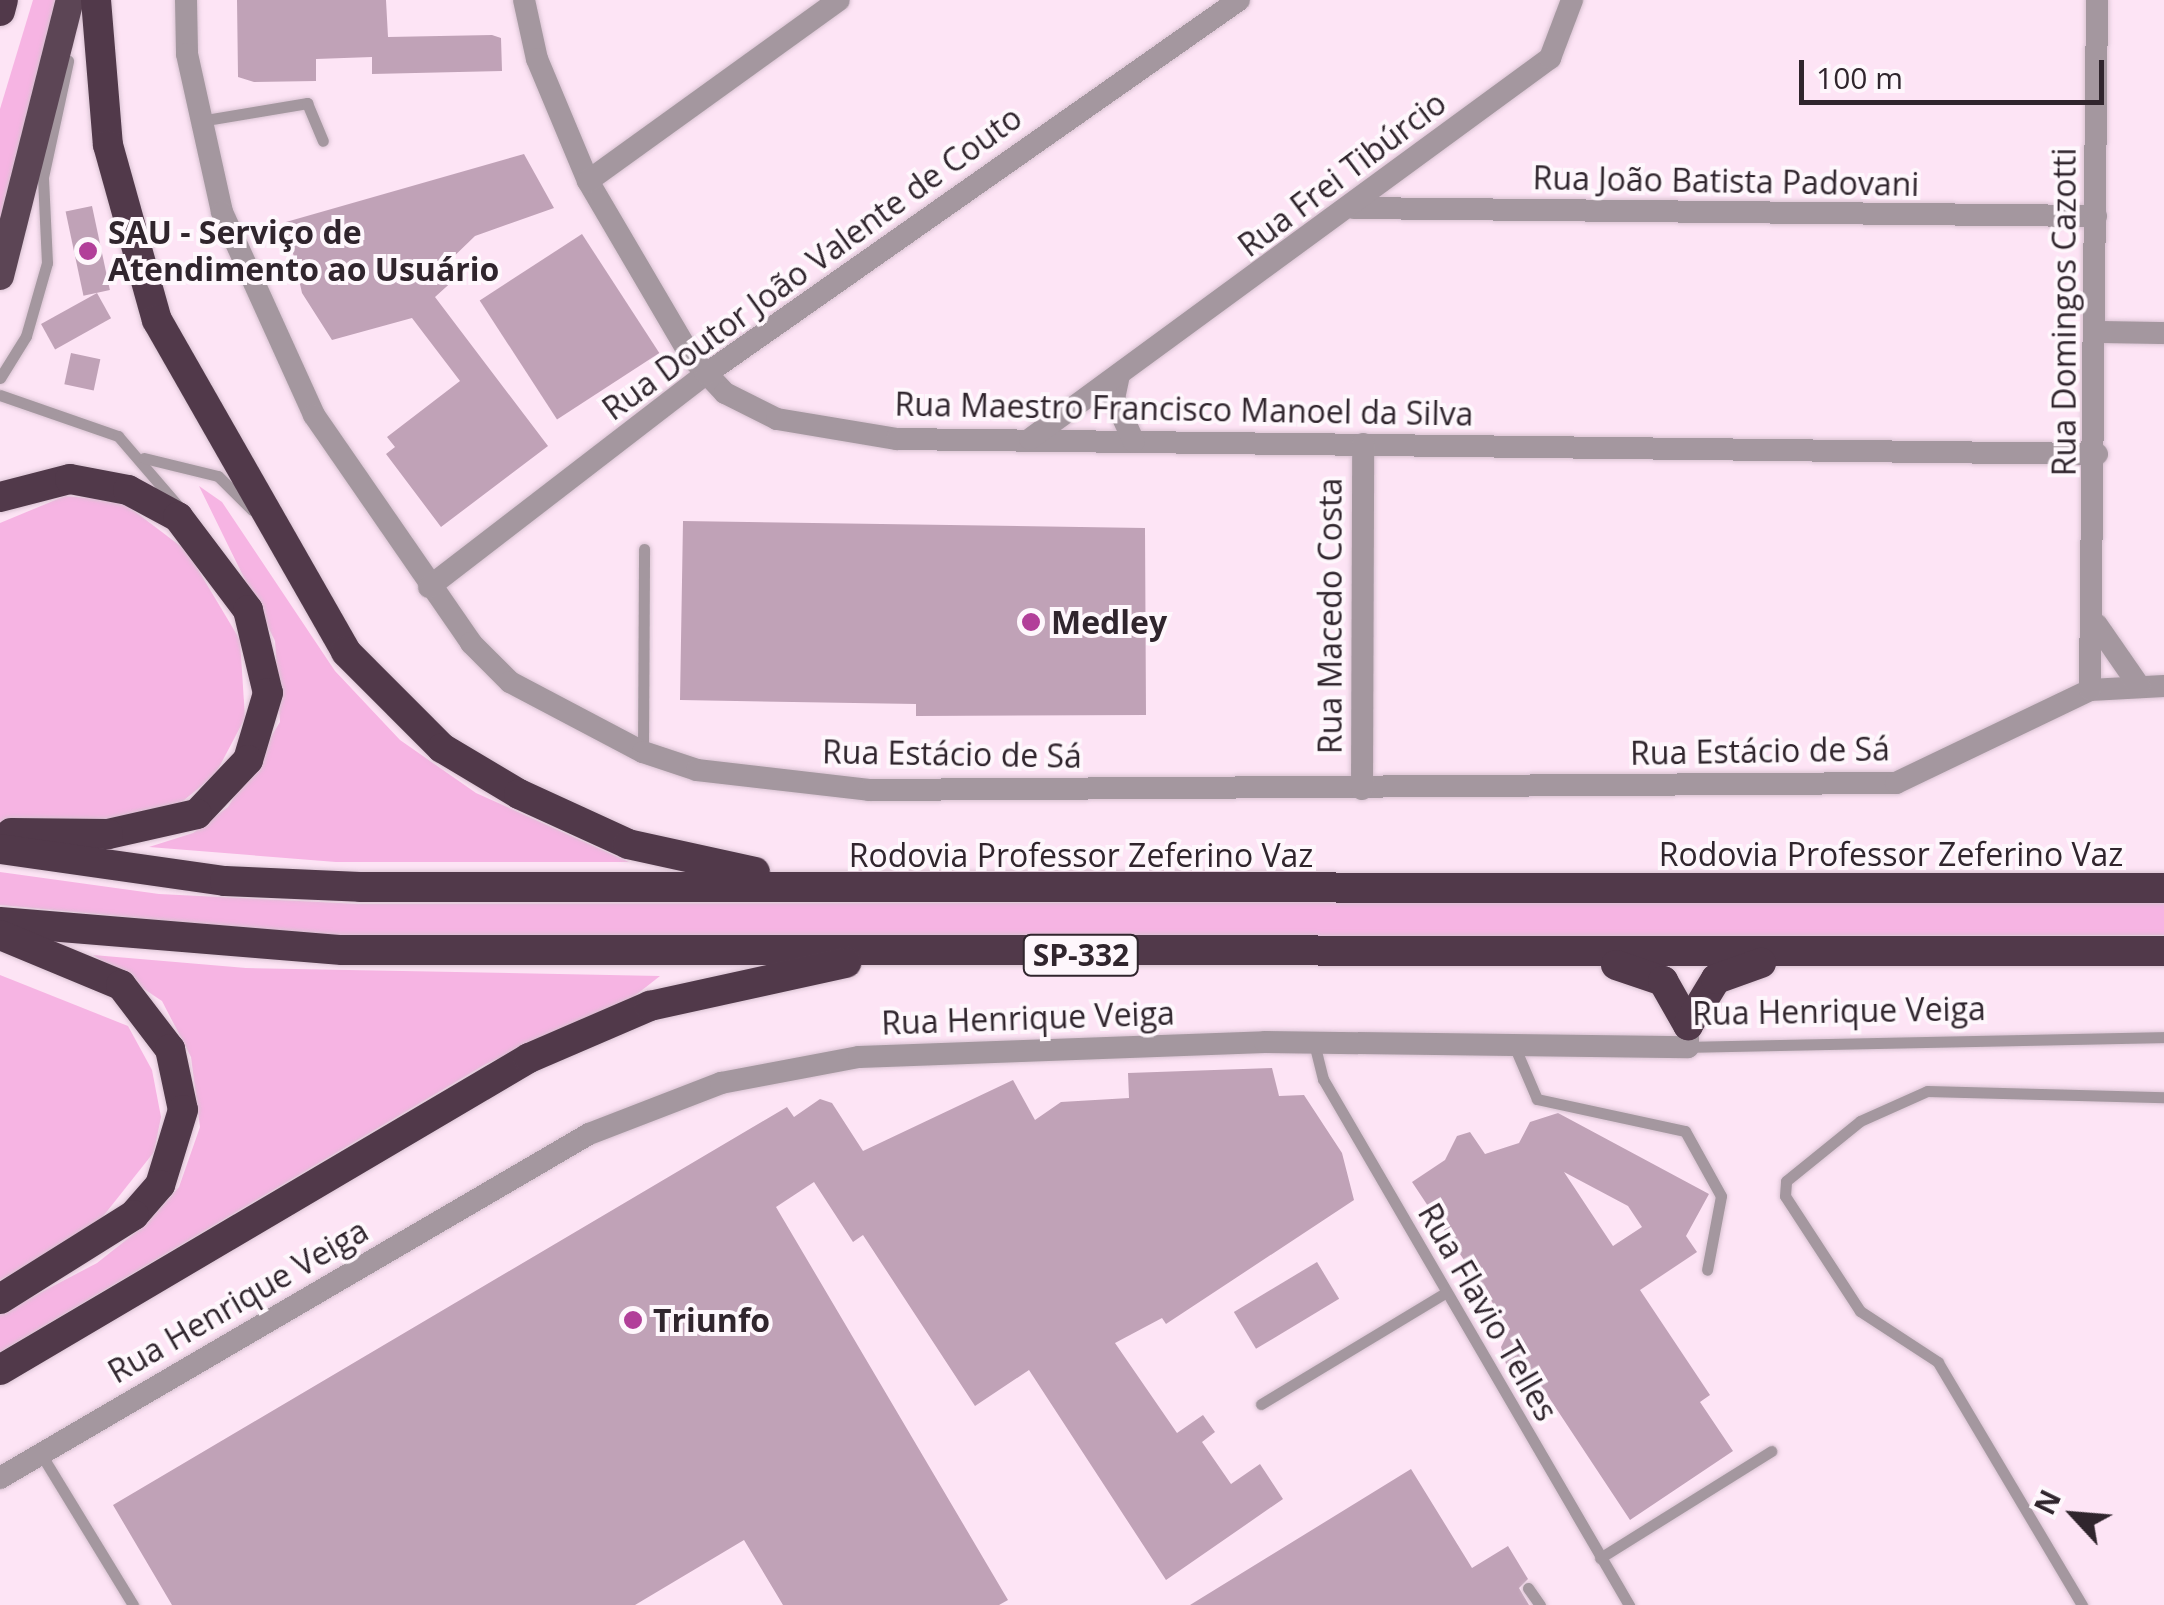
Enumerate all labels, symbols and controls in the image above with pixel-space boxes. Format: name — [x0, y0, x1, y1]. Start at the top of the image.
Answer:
scale bar — [1804, 40, 2109, 102]
text: 100 m — [1816, 57, 1903, 98]
street label: Rua Frei Tibúrcio — [1231, 83, 1453, 265]
street label: Rua Doutor João Valente de Couto — [595, 98, 1029, 428]
street label: Rua Domingos Cazotti — [2045, 148, 2083, 476]
street label: Rua João Batista Padovani — [1532, 158, 1920, 204]
place label: SAU - Serviço de Atendimento ao Usuário — [108, 214, 499, 289]
marker: SAU - Serviço de Atendimento ao Usuário — [77, 240, 99, 262]
street label: Rua Maestro Francisco Manoel da Silva — [894, 385, 1474, 433]
street label: Rua Macedo Costa — [1311, 478, 1349, 754]
place label: Medley — [1051, 603, 1167, 641]
marker: Medley — [1020, 611, 1042, 633]
street label: Rua Estácio de Sá — [1630, 730, 1890, 772]
street label: Rua Estácio de Sá — [822, 733, 1082, 775]
street label: Rodovia Professor Zeferino Vaz — [1659, 835, 2123, 873]
street label: Rodovia Professor Zeferino Vaz — [849, 836, 1313, 874]
road number: SP-332 — [1021, 930, 1141, 980]
street label: Rua Henrique Veiga — [1692, 989, 1986, 1033]
street label: Rua Henrique Veiga — [881, 994, 1175, 1042]
street label: Rua Flavio Telles — [1410, 1197, 1566, 1427]
street label: Rua Henrique Veiga — [101, 1211, 375, 1391]
place label: Triunfo — [653, 1301, 770, 1339]
marker: Triunfo — [622, 1309, 644, 1331]
north arrow — [2024, 1465, 2124, 1565]
text: N — [2025, 1483, 2069, 1520]

